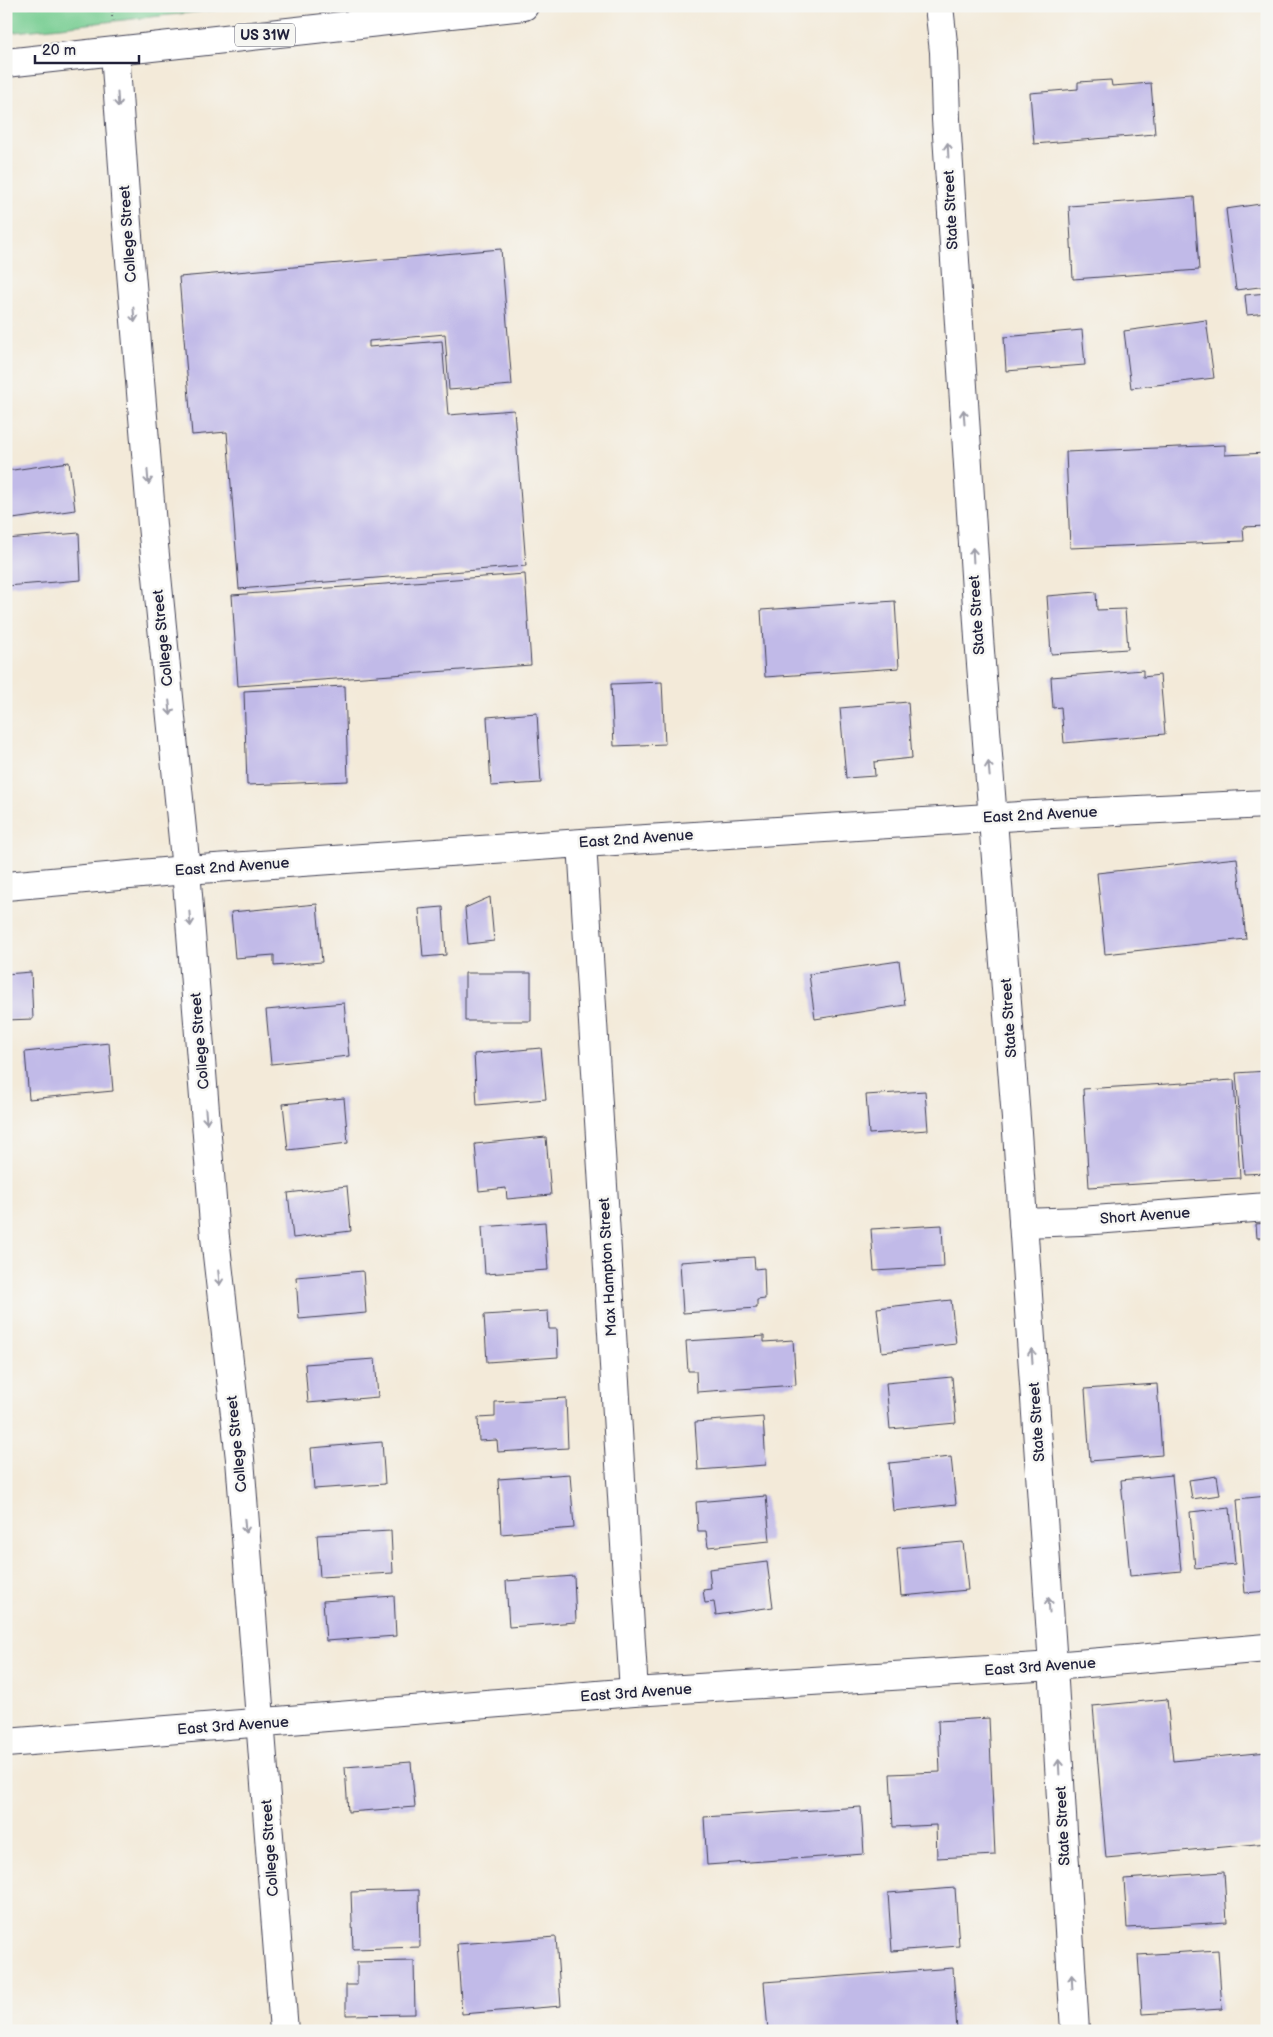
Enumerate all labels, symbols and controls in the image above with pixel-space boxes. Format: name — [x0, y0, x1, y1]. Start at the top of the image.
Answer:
road number: US 31W — [235, 24, 295, 46]
scale bar — [35, 32, 139, 64]
text: 20 m — [42, 41, 76, 60]
one-way arrow — [114, 92, 123, 108]
one-way arrow — [943, 142, 952, 158]
street label: State Street — [939, 169, 963, 250]
street label: College Street — [115, 184, 141, 283]
one-way arrow — [129, 306, 139, 322]
one-way arrow — [959, 409, 969, 425]
one-way arrow — [143, 468, 153, 484]
one-way arrow — [969, 547, 978, 563]
street label: State Street — [965, 574, 989, 655]
street label: College Street — [148, 588, 178, 687]
one-way arrow — [166, 700, 175, 716]
one-way arrow — [984, 761, 994, 777]
street label: East 2nd Avenue — [982, 803, 1098, 827]
street label: East 2nd Avenue — [578, 826, 694, 852]
street label: East 2nd Avenue — [174, 854, 290, 880]
one-way arrow — [185, 911, 195, 927]
street label: State Street — [997, 977, 1021, 1058]
street label: College Street — [186, 991, 214, 1090]
one-way arrow — [201, 1107, 211, 1123]
street label: Max Hampton Street — [595, 1197, 621, 1337]
street label: Short Avenue — [1099, 1203, 1191, 1229]
one-way arrow — [214, 1269, 224, 1285]
one-way arrow — [1028, 1348, 1037, 1364]
street label: State Street — [1025, 1381, 1049, 1462]
street label: College Street — [222, 1394, 252, 1493]
one-way arrow — [240, 1518, 250, 1534]
one-way arrow — [1045, 1598, 1054, 1614]
street label: East 3rd Avenue — [984, 1654, 1097, 1680]
street label: East 3rd Avenue — [580, 1680, 693, 1706]
street label: East 3rd Avenue — [177, 1713, 290, 1739]
one-way arrow — [1055, 1760, 1064, 1776]
street label: State Street — [1051, 1785, 1075, 1866]
street label: College Street — [257, 1798, 283, 1897]
one-way arrow — [1067, 1974, 1076, 1990]

